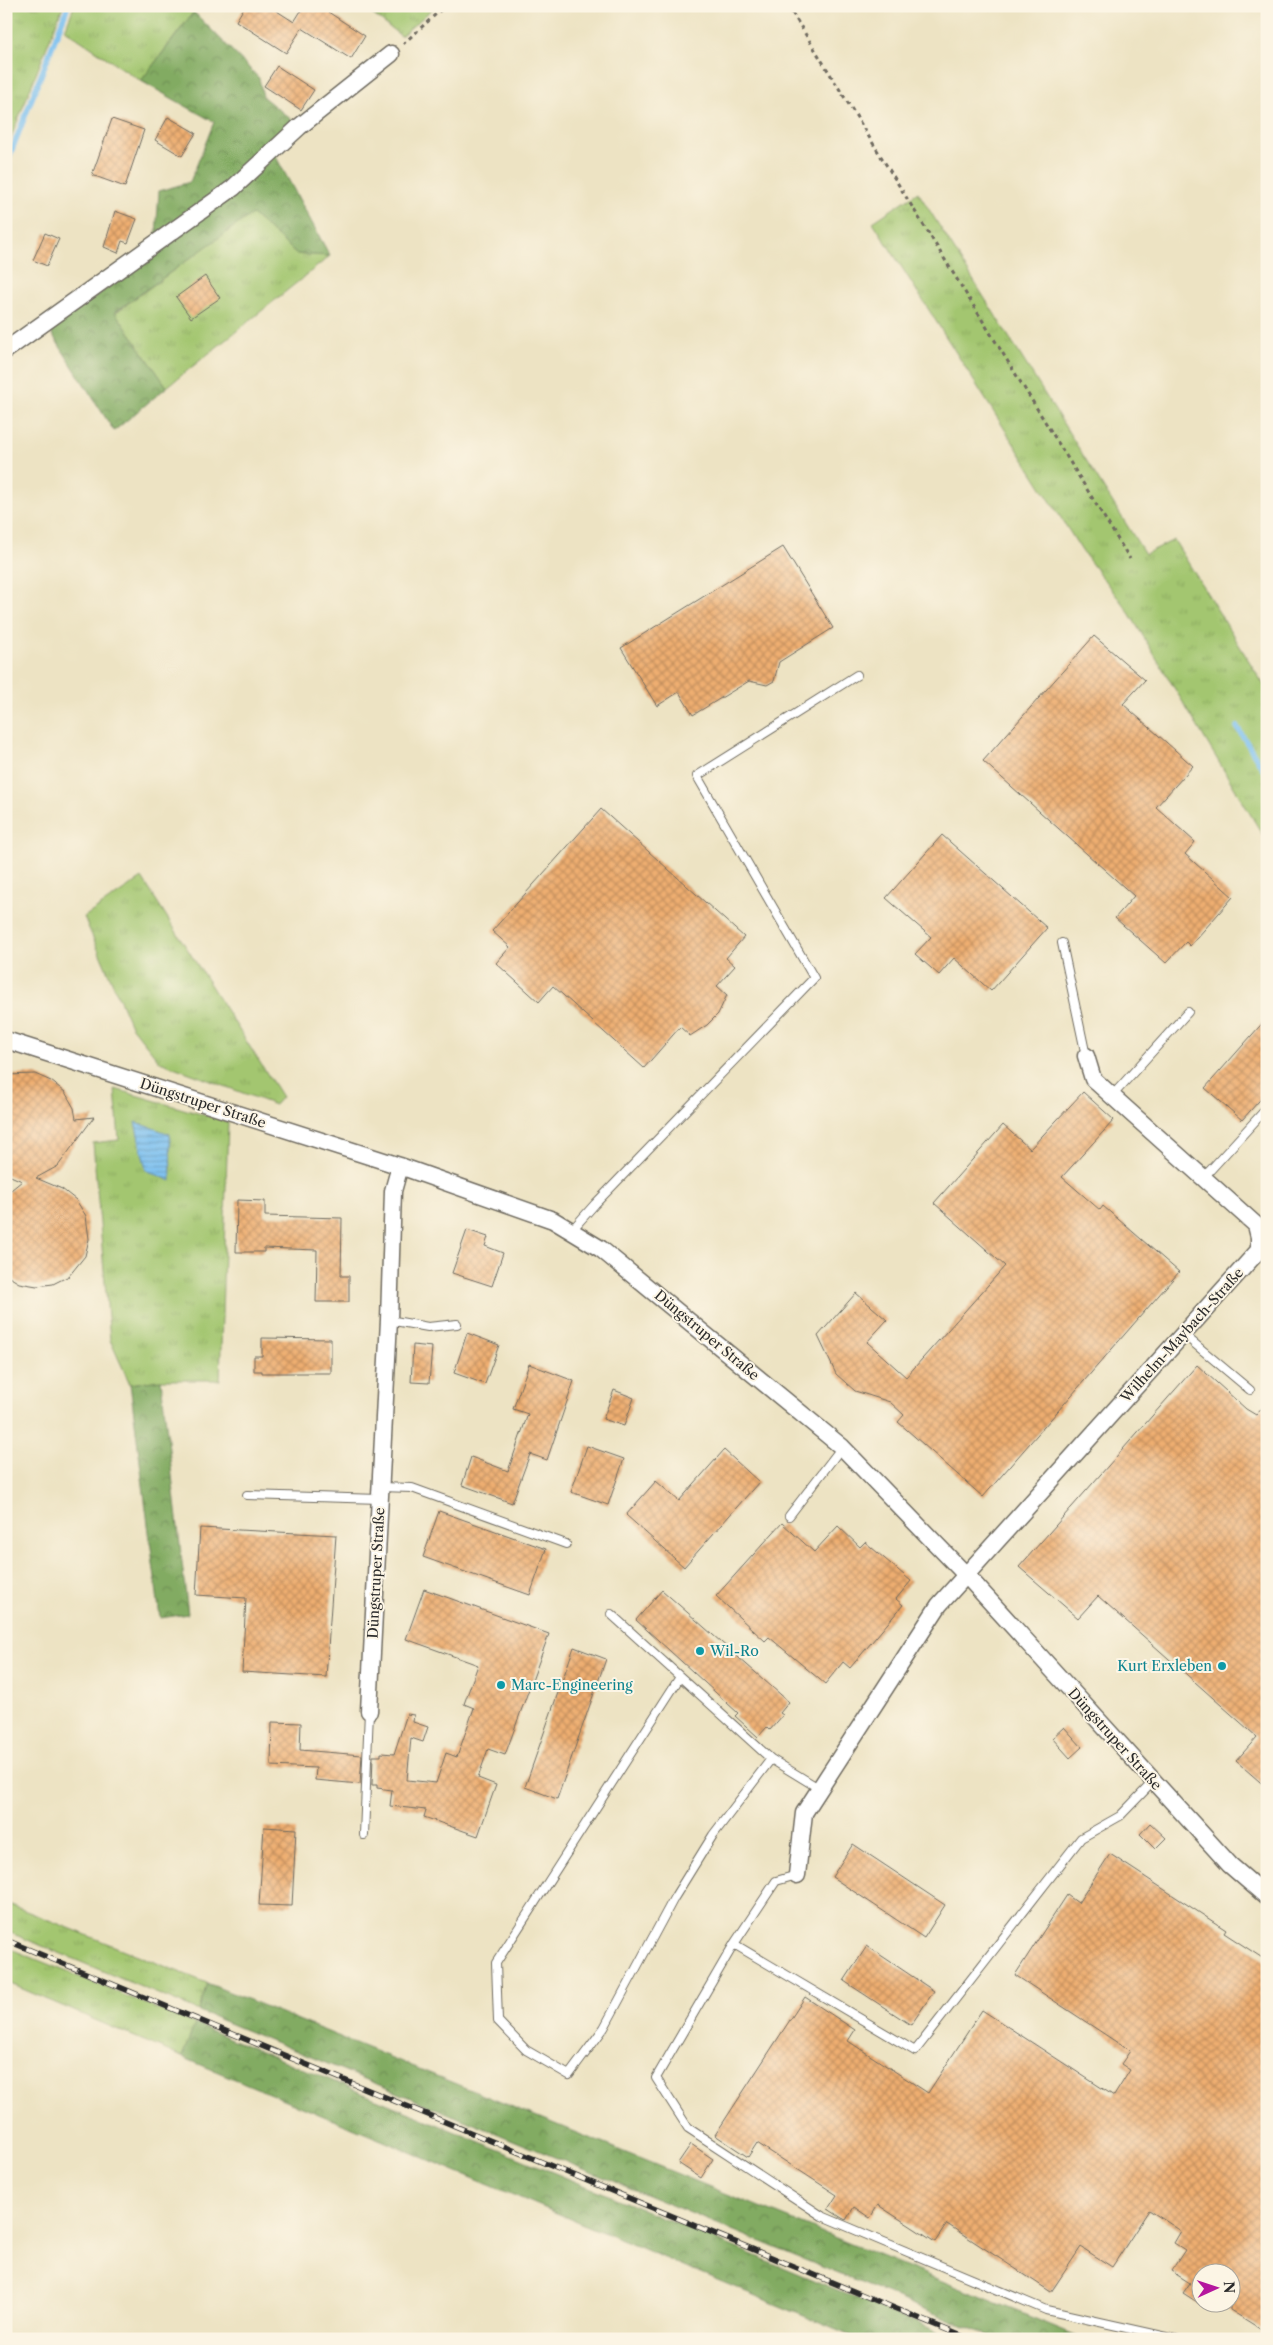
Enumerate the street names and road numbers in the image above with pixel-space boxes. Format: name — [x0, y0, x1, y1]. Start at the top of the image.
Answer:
street label: Düngstruper Straße — [138, 1074, 268, 1132]
street label: Wilhelm-Maybach-Straße — [1116, 1264, 1247, 1407]
street label: Düngstruper Straße — [651, 1286, 763, 1384]
street label: Düngstruper Straße — [364, 1507, 388, 1639]
street label: Düngstruper Straße — [1064, 1684, 1166, 1794]

